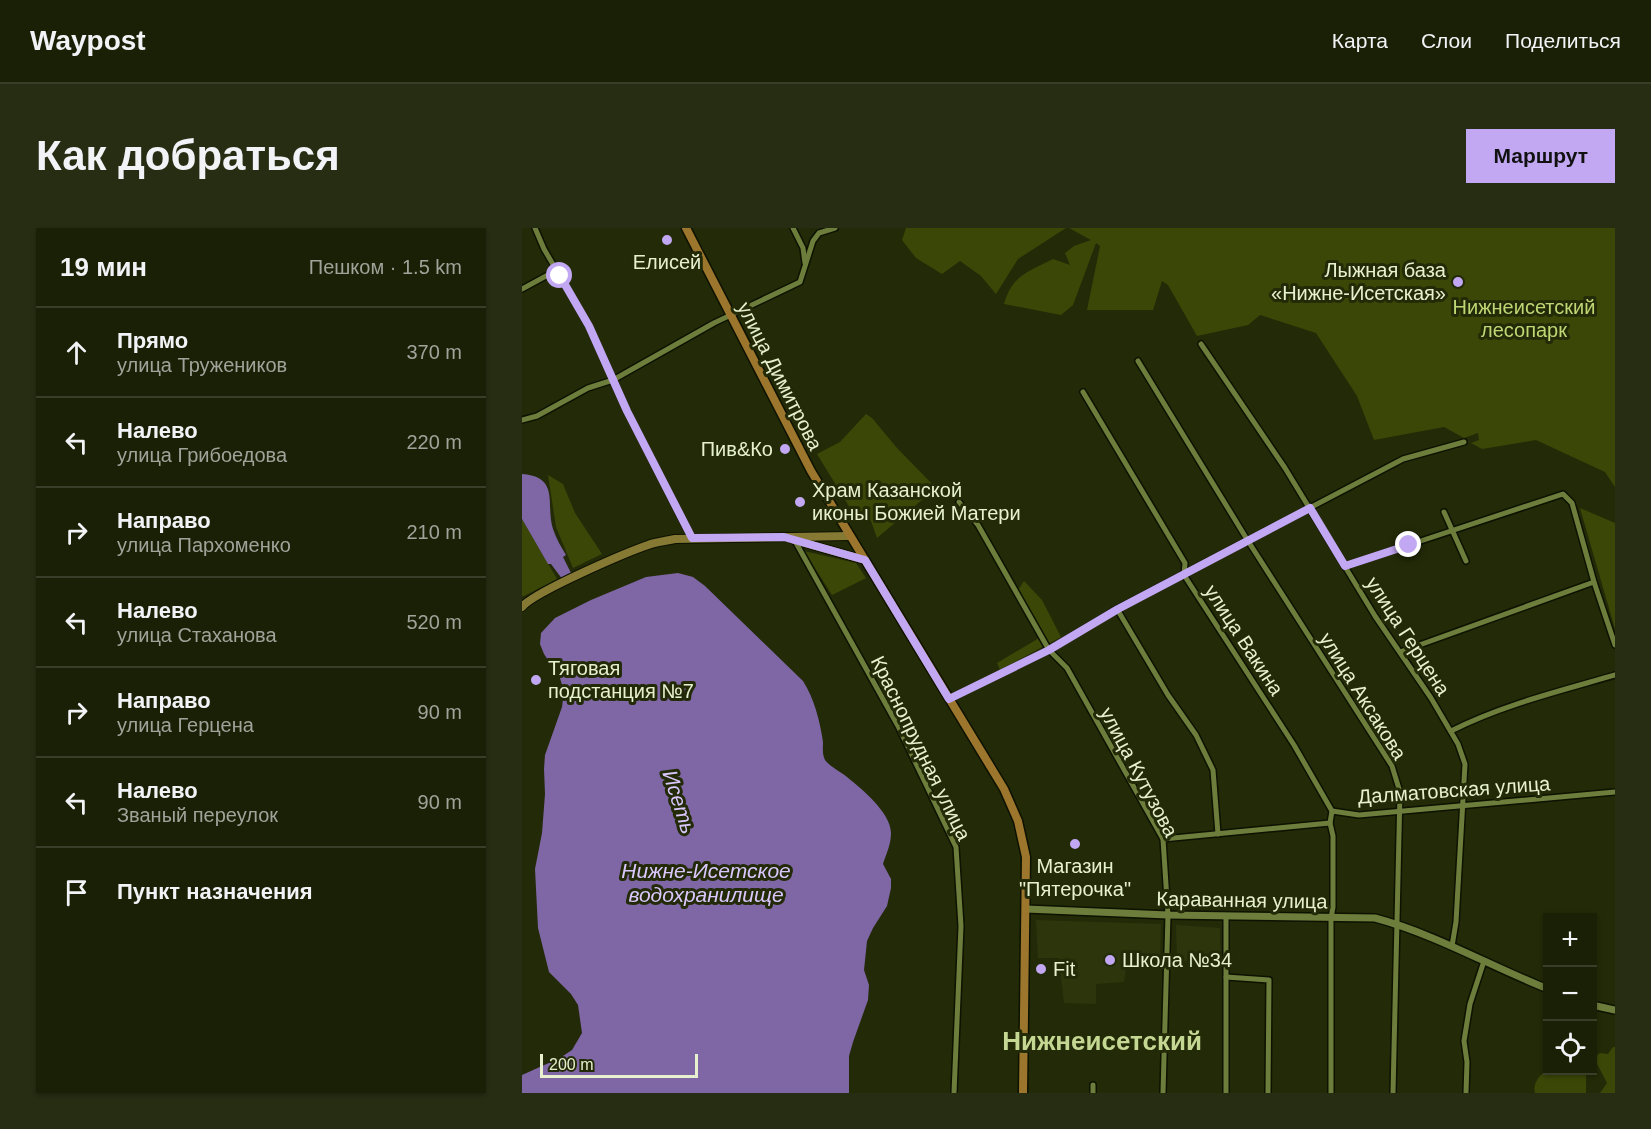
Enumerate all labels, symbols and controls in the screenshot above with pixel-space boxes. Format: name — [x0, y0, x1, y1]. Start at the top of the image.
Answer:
text: Waypost — [30, 25, 146, 56]
text: Карта — [1332, 29, 1388, 52]
text: Слои — [1421, 29, 1472, 52]
text: Поделиться — [1505, 29, 1621, 52]
button: Маршрут — [1466, 129, 1615, 183]
text: Как добраться — [36, 132, 340, 179]
marker: Елисей — [660, 233, 674, 247]
place label: Елисей — [633, 251, 701, 273]
text: 19 мин — [60, 252, 147, 282]
text: Пешком · 1.5 km — [309, 256, 462, 278]
place label: Лыжная база «Нижне-Исетская» — [1271, 259, 1447, 304]
route start — [546, 262, 572, 288]
marker: Лыжная база «Нижне-Исетская» — [1451, 275, 1465, 289]
park label: Нижнеисетский лесопарк — [1453, 296, 1595, 341]
street label: улица Димитрова — [733, 298, 827, 454]
text: Прямо — [117, 328, 188, 353]
icon: ahead — [60, 336, 93, 369]
text: 370 m — [406, 341, 462, 363]
text: улица Тружеников — [117, 354, 287, 376]
text: Налево — [117, 418, 198, 443]
icon: left — [60, 426, 93, 459]
text: 220 m — [406, 431, 462, 453]
place label: Пив&Ко — [701, 438, 773, 460]
marker: Пив&Ко — [778, 442, 792, 456]
text: улица Грибоедова — [117, 444, 287, 466]
place label: Храм Казанской иконы Божией Матери — [812, 479, 1021, 524]
marker: Храм Казанской иконы Божией Матери — [793, 495, 807, 509]
text: Направо — [117, 508, 211, 533]
icon: right — [60, 516, 93, 549]
text: 210 m — [406, 521, 462, 543]
route end — [1395, 531, 1421, 557]
text: улица Пархоменко — [117, 534, 291, 556]
street label: улица Герцена — [1362, 573, 1455, 700]
street label: улица Вакина — [1200, 581, 1288, 700]
text: Налево — [117, 598, 198, 623]
icon: left — [60, 606, 93, 639]
text: 520 m — [406, 611, 462, 633]
text: улица Стаханова — [117, 624, 277, 646]
street label: улица Аксакова — [1315, 628, 1411, 764]
street label: Краснопрудная улица — [867, 652, 976, 845]
place label: Тяговая подстанция №7 — [548, 657, 694, 702]
marker: Тяговая подстанция №7 — [529, 673, 543, 687]
text: Направо — [117, 688, 211, 713]
icon: right — [60, 696, 93, 729]
text: 90 m — [418, 701, 462, 723]
street label: улица Кутузова — [1096, 704, 1183, 841]
text: улица Герцена — [117, 714, 254, 736]
water label: Исеть — [658, 767, 701, 837]
street label: Далматовская улица — [1357, 772, 1552, 808]
text: Налево — [117, 778, 198, 803]
icon: left — [60, 786, 93, 819]
text: 90 m — [418, 791, 462, 813]
text: Званый переулок — [117, 804, 278, 826]
marker: Магазин "Пятерочка" — [1068, 837, 1082, 851]
place label: Магазин "Пятерочка" — [1019, 855, 1131, 900]
water label: Нижне-Исетское водохранилище — [621, 859, 791, 906]
icon: arrive — [60, 876, 93, 909]
text: Пункт назначения — [117, 879, 313, 904]
street label: Караванная улица — [1156, 888, 1329, 913]
map controls — [1543, 913, 1597, 1075]
button: + — [1543, 913, 1597, 967]
place label: Школа №34 — [1122, 949, 1232, 971]
marker: Школа №34 — [1103, 953, 1117, 967]
place label: Fit — [1053, 958, 1076, 980]
marker: Fit — [1034, 962, 1048, 976]
button: − — [1543, 967, 1597, 1021]
button: locate — [1543, 1021, 1597, 1075]
district label: Нижнеисетский — [1002, 1026, 1202, 1056]
scale bar — [540, 1051, 698, 1078]
text: 200 m — [549, 1056, 593, 1073]

